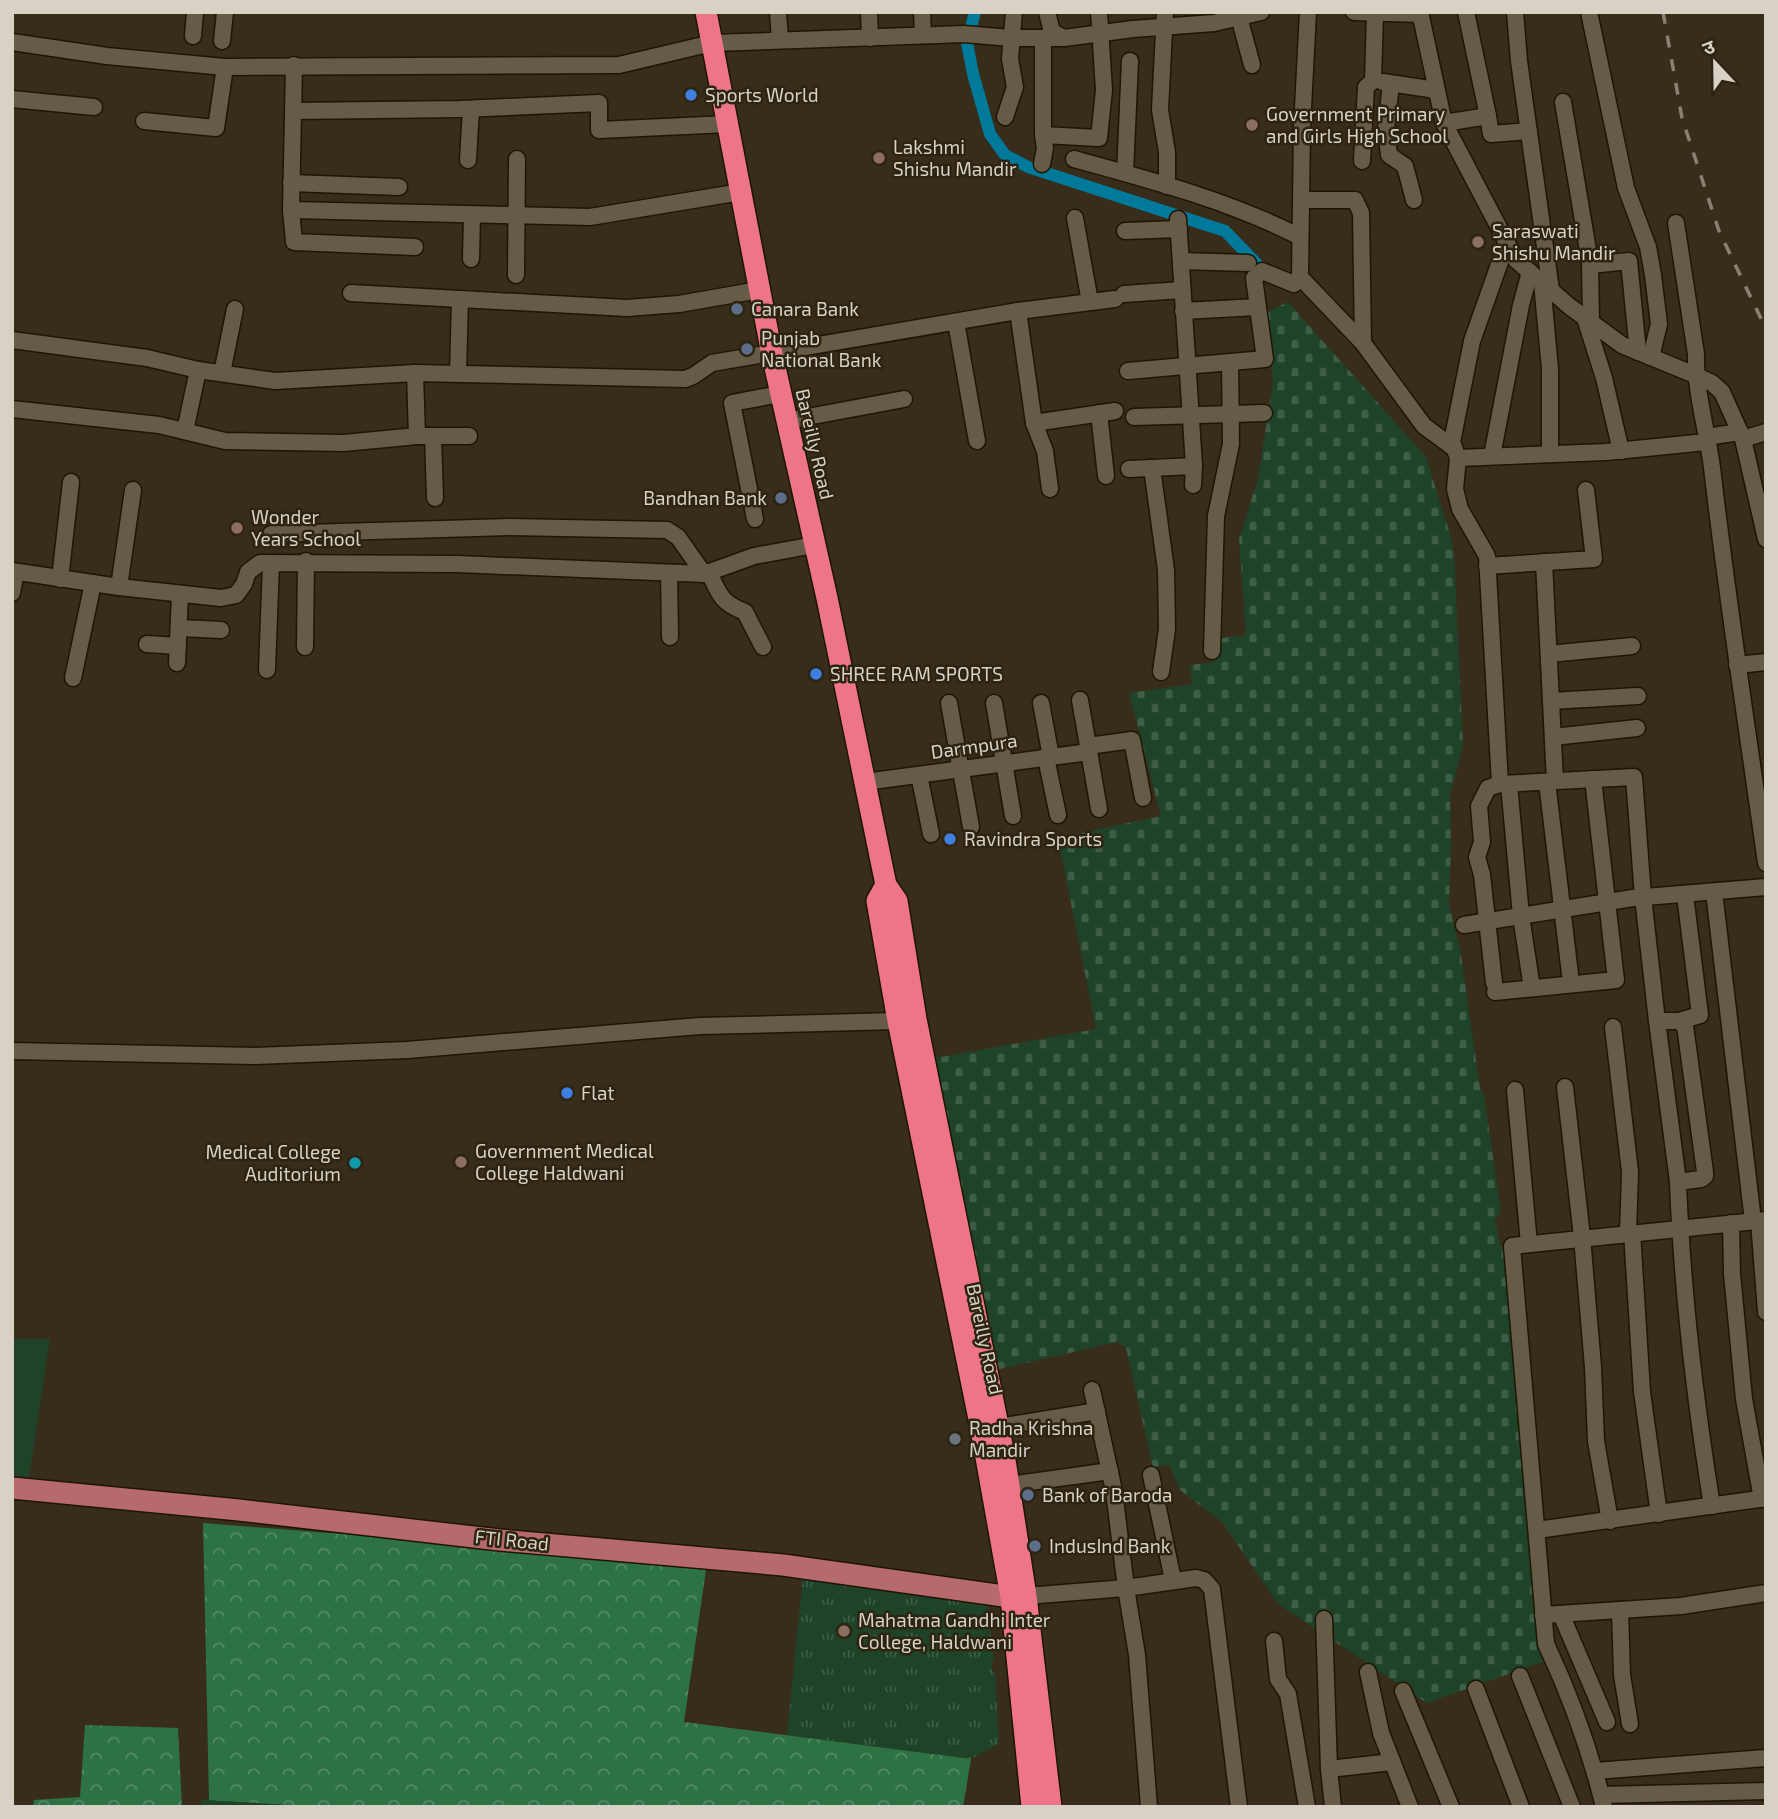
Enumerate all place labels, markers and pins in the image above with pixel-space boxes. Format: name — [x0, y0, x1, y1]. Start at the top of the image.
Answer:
place label: Sports World — [705, 83, 819, 106]
marker: Sports World — [683, 87, 699, 103]
place label: Government Primary and Girls High School — [1266, 102, 1448, 147]
marker: Government Primary and Girls High School — [1244, 117, 1260, 133]
place label: Lakshmi Shishu Mandir — [893, 135, 1017, 180]
marker: Lakshmi Shishu Mandir — [871, 150, 887, 166]
place label: Saraswati Shishu Mandir — [1492, 219, 1616, 264]
marker: Saraswati Shishu Mandir — [1470, 234, 1486, 250]
place label: Canara Bank — [751, 297, 859, 320]
marker: Canara Bank — [729, 301, 745, 317]
place label: Punjab National Bank — [761, 326, 882, 371]
marker: Punjab National Bank — [739, 341, 755, 357]
place label: Bandhan Bank — [643, 486, 767, 509]
marker: Bandhan Bank — [773, 490, 789, 506]
place label: Wonder Years School — [251, 505, 361, 550]
marker: Wonder Years School — [229, 520, 245, 536]
place label: SHREE RAM SPORTS — [830, 662, 1003, 685]
marker: SHREE RAM SPORTS — [808, 666, 824, 682]
place label: Ravindra Sports — [964, 827, 1102, 850]
marker: Ravindra Sports — [942, 831, 958, 847]
place label: Flat — [581, 1081, 615, 1104]
marker: Flat — [559, 1085, 575, 1101]
place label: Government Medical College Haldwani — [475, 1139, 654, 1184]
place label: Medical College Auditorium — [206, 1140, 341, 1185]
marker: Government Medical College Haldwani — [453, 1154, 469, 1170]
marker: Medical College Auditorium — [347, 1155, 363, 1171]
place label: Radha Krishna Mandir — [969, 1416, 1094, 1461]
marker: Radha Krishna Mandir — [947, 1431, 963, 1447]
place label: Bank of Baroda — [1042, 1483, 1173, 1506]
marker: Bank of Baroda — [1020, 1487, 1036, 1503]
place label: IndusInd Bank — [1049, 1534, 1171, 1557]
marker: IndusInd Bank — [1027, 1538, 1043, 1554]
place label: Mahatma Gandhi Inter College, Haldwani — [858, 1608, 1051, 1653]
marker: Mahatma Gandhi Inter College, Haldwani — [836, 1623, 852, 1639]

